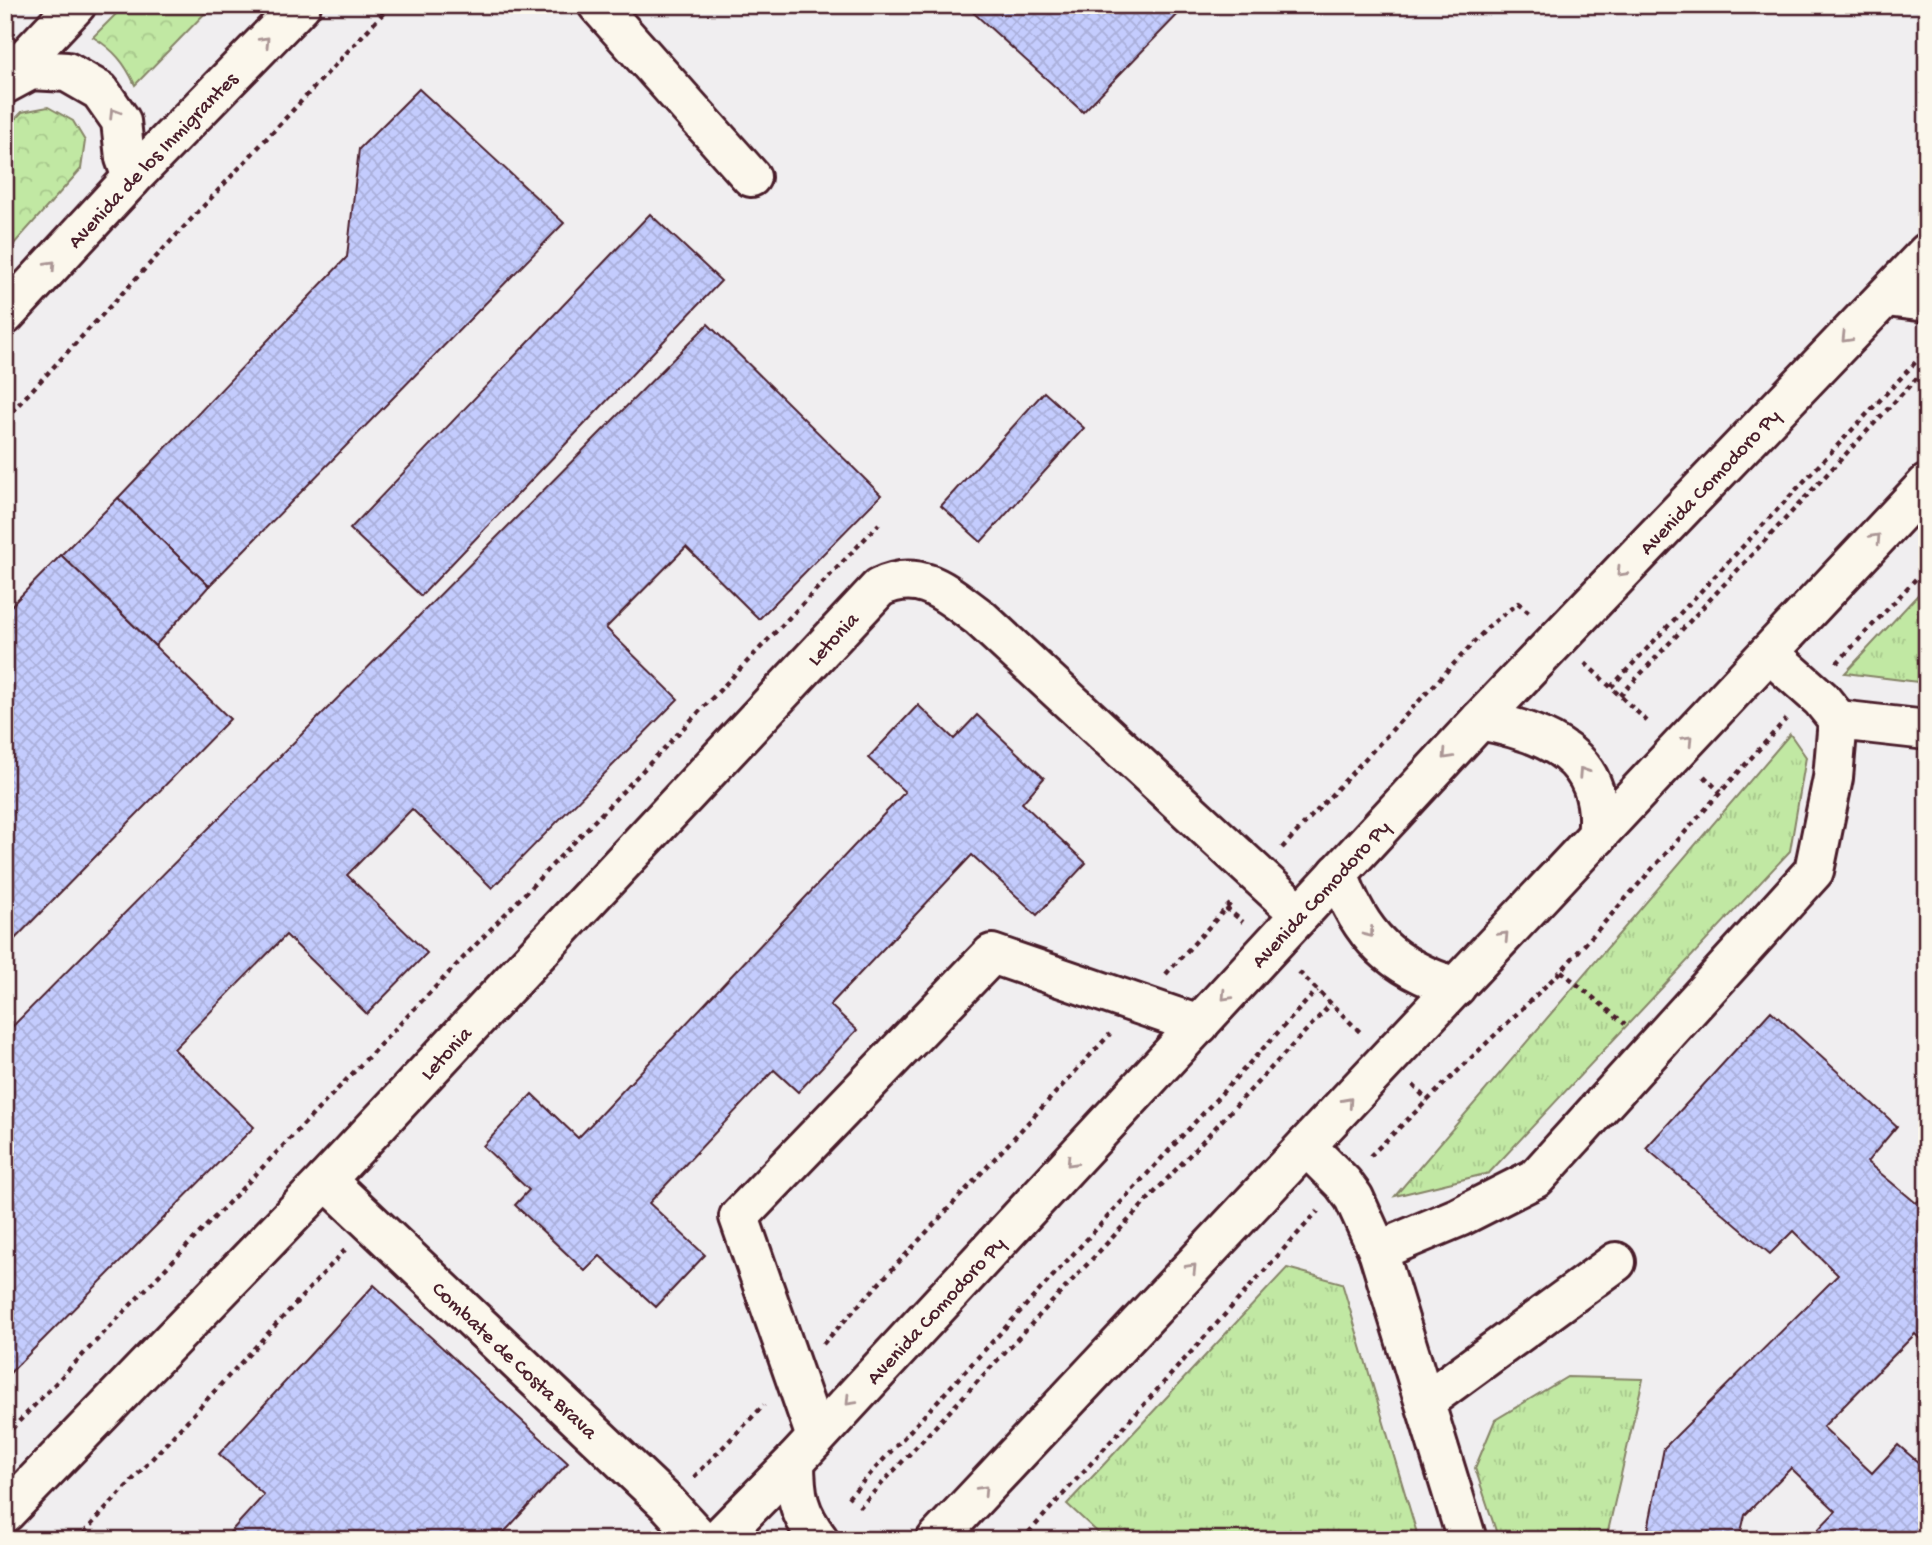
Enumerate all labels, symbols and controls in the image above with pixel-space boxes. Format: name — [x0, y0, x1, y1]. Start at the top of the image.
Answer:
one-way arrow — [257, 37, 270, 50]
street label: Avenida de los Inmigrantes — [64, 67, 245, 255]
one-way arrow — [110, 107, 123, 120]
one-way arrow — [43, 260, 56, 273]
one-way arrow — [1842, 330, 1855, 343]
street label: Avenida Comodoro Py — [1636, 405, 1787, 562]
one-way arrow — [1867, 533, 1880, 546]
one-way arrow — [1616, 564, 1629, 577]
street label: Letonia — [804, 608, 867, 673]
one-way arrow — [1679, 735, 1692, 748]
one-way arrow — [1443, 747, 1456, 760]
one-way arrow — [1579, 767, 1592, 780]
street label: Avenida Comodoro Py — [1248, 817, 1397, 975]
one-way arrow — [1361, 924, 1373, 937]
one-way arrow — [1495, 931, 1508, 944]
one-way arrow — [1221, 988, 1234, 1001]
street label: Letonia — [417, 1022, 480, 1087]
one-way arrow — [1340, 1097, 1352, 1110]
one-way arrow — [1067, 1154, 1079, 1167]
street label: Avenida Comodoro Py — [863, 1233, 1012, 1391]
one-way arrow — [1184, 1263, 1196, 1276]
street label: Combate de Costa Brava — [425, 1278, 602, 1447]
one-way arrow — [845, 1393, 858, 1406]
one-way arrow — [974, 1485, 987, 1498]

